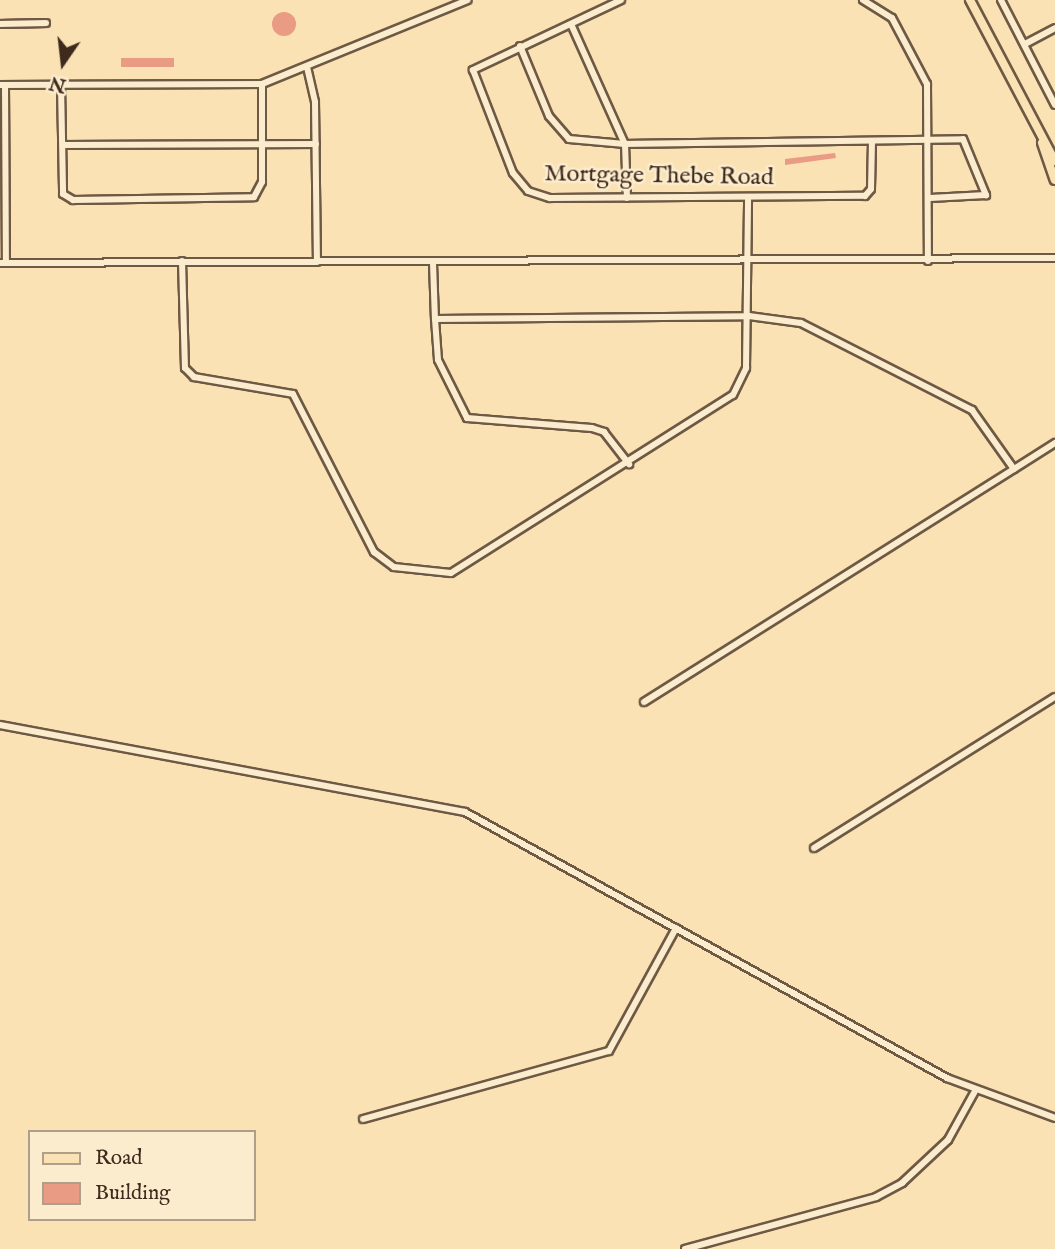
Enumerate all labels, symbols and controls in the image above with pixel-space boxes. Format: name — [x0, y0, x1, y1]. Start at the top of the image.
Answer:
north arrow — [28, 28, 98, 98]
text: N — [47, 70, 69, 97]
street label: Mortgage Thebe Road — [544, 160, 774, 192]
legend — [28, 1130, 256, 1221]
text: Road — [95, 1145, 142, 1172]
text: Building — [95, 1180, 170, 1207]

